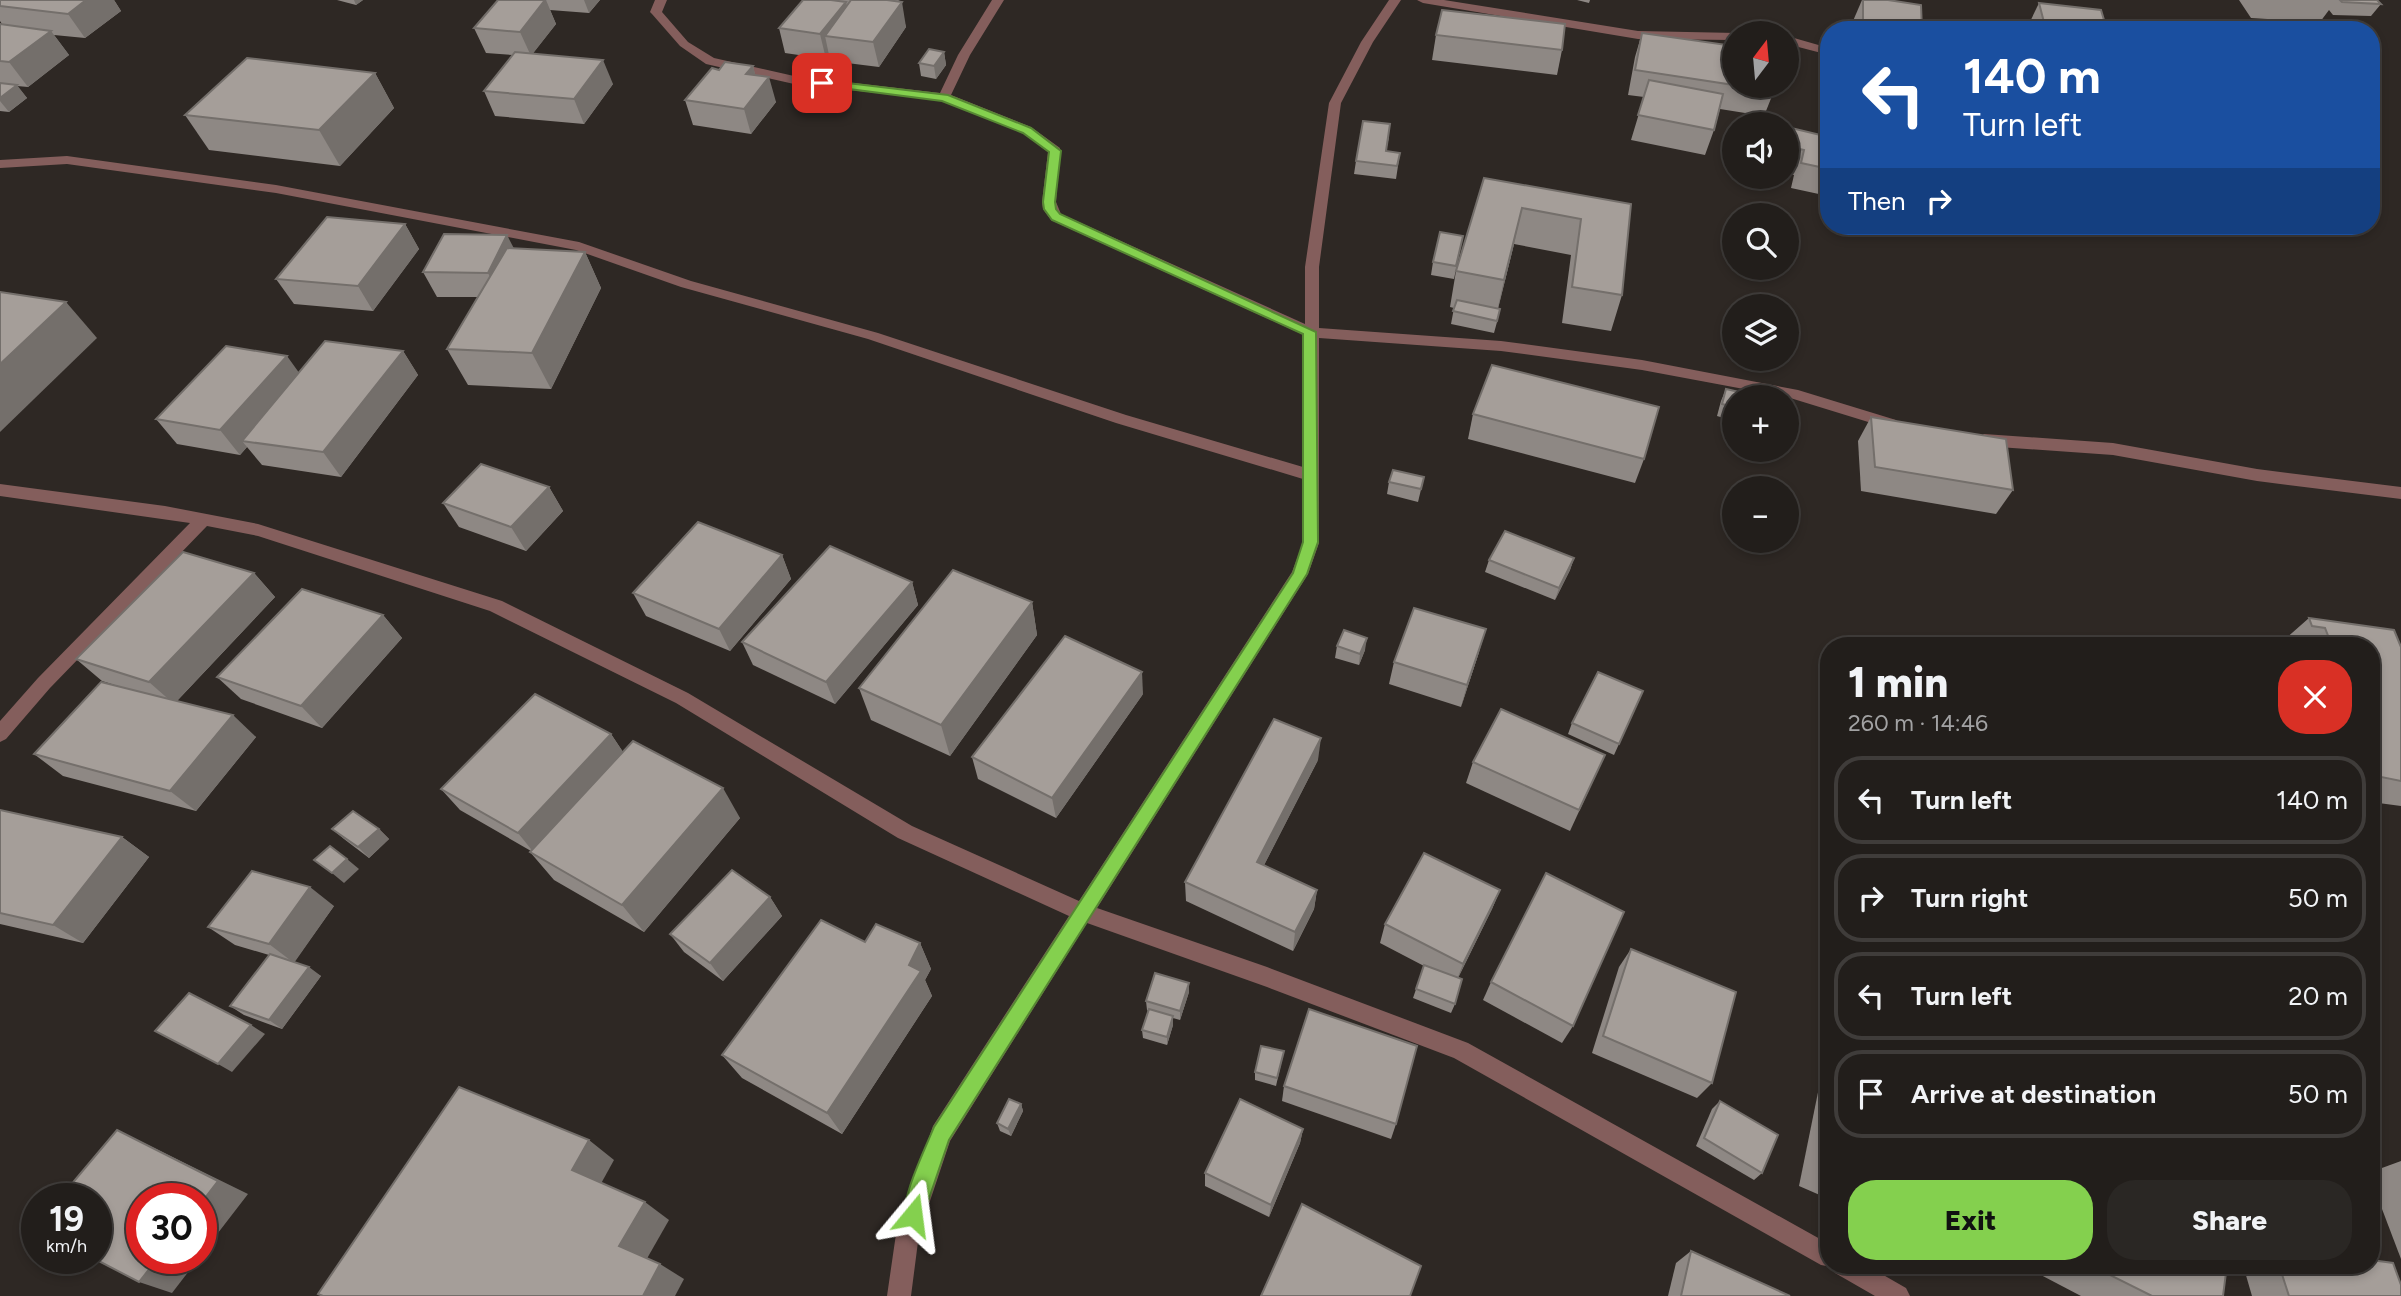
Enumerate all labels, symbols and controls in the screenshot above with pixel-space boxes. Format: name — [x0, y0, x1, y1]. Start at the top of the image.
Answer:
north arrow — [1722, 21, 1799, 98]
map controls — [1722, 21, 1799, 553]
text: 140 m — [1963, 46, 2101, 105]
icon: left — [1848, 49, 1939, 140]
pin — [792, 53, 852, 113]
icon: arrive — [803, 64, 841, 102]
text: Turn left — [1963, 106, 2082, 144]
button: sound — [1722, 112, 1799, 189]
icon: right — [1920, 182, 1958, 220]
text: Then — [1848, 185, 1906, 217]
button: search — [1722, 203, 1799, 280]
button: layers — [1722, 294, 1799, 371]
button: + — [1722, 385, 1799, 462]
button: − — [1722, 476, 1799, 553]
text: 1 min — [1848, 657, 1948, 708]
button: close — [2278, 660, 2352, 734]
text: 260 m · 14:46 — [1848, 709, 1988, 737]
icon: left — [1852, 781, 1890, 819]
text: Turn left — [1911, 784, 2012, 816]
text: 140 m — [2276, 784, 2348, 816]
icon: right — [1852, 879, 1890, 917]
text: Turn right — [1911, 882, 2028, 914]
text: 50 m — [2288, 882, 2348, 914]
icon: left — [1852, 977, 1890, 1015]
text: Turn left — [1911, 980, 2012, 1012]
text: 20 m — [2288, 980, 2348, 1012]
icon: arrive — [1852, 1075, 1890, 1113]
text: Arrive at destination — [1911, 1078, 2156, 1110]
text: 50 m — [2288, 1078, 2348, 1110]
position arrow — [876, 1178, 950, 1252]
button: Exit — [1848, 1180, 2093, 1260]
button: Share — [2107, 1180, 2352, 1260]
speed limit sign: 30 — [126, 1183, 217, 1274]
text: 19 — [49, 1198, 84, 1240]
text: km/h — [46, 1235, 87, 1257]

